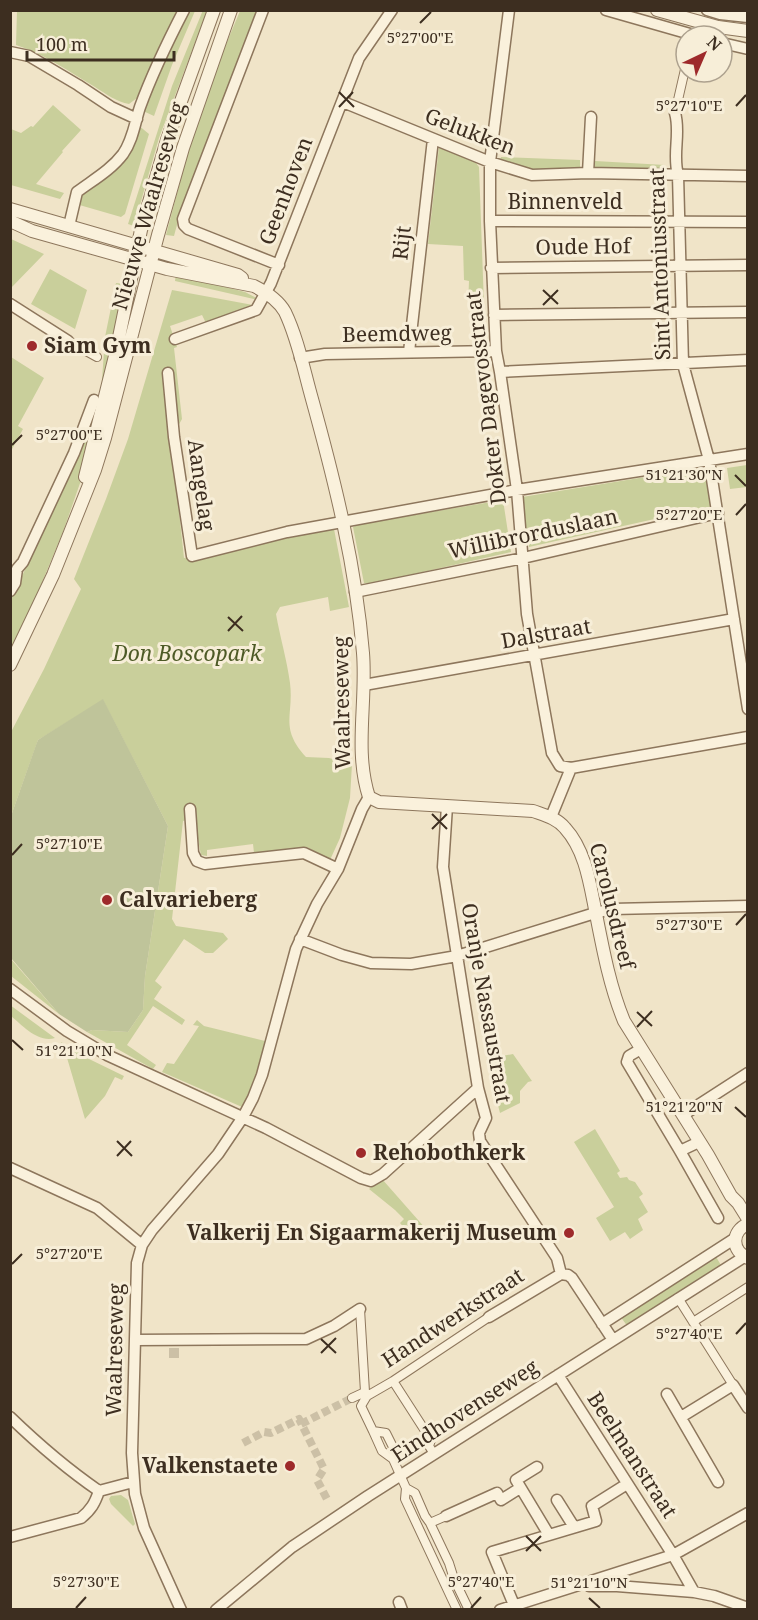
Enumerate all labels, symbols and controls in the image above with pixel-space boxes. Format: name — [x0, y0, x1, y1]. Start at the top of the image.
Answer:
scale bar — [27, 24, 174, 62]
north arrow — [674, 24, 734, 84]
text: 5°27'00"E — [387, 27, 453, 47]
text: N — [702, 31, 727, 56]
text: 100 m — [36, 32, 88, 56]
text: 5°27'10"E — [656, 95, 722, 115]
street label: Nieuwe Waalreseweg — [105, 98, 191, 313]
street label: Gelukken — [421, 101, 520, 161]
street label: Geenhoven — [252, 133, 318, 249]
street label: Sint Antoniusstraat — [642, 167, 676, 361]
street label: Binnenveld — [507, 187, 623, 215]
street label: Rijt — [385, 224, 417, 261]
street label: Oude Hof — [535, 231, 633, 261]
street label: Dokter Dagevosstraat — [458, 290, 512, 506]
street label: Beemdweg — [342, 318, 453, 348]
place label: Siam Gym — [44, 331, 152, 359]
marker: Siam Gym — [25, 339, 39, 353]
text: 5°27'00"E — [36, 424, 102, 444]
street label: Aangelag — [182, 437, 222, 533]
text: 51°21'30"N — [645, 464, 723, 484]
street label: Willibrorduslaan — [445, 501, 620, 565]
text: 5°27'20"E — [656, 504, 722, 524]
street label: Dalstraat — [499, 611, 593, 655]
street label: Waalreseweg — [326, 636, 356, 770]
park label: Don Boscopark — [111, 639, 263, 667]
text: 5°27'10"E — [36, 833, 102, 853]
street label: Carolusdreef — [584, 840, 643, 974]
place label: Calvarieberg — [119, 885, 257, 913]
marker: Calvarieberg — [100, 893, 114, 907]
street label: Oranje Nassaustraat — [456, 901, 518, 1105]
text: 5°27'30"E — [656, 914, 722, 934]
text: 51°21'10"N — [35, 1040, 113, 1060]
text: 51°21'20"N — [645, 1096, 723, 1116]
place label: Rehobothkerk — [373, 1138, 526, 1166]
marker: Rehobothkerk — [354, 1146, 368, 1160]
place label: Valkerij En Sigaarmakerij Museum — [187, 1218, 557, 1246]
marker: Valkerij En Sigaarmakerij Museum — [562, 1226, 576, 1240]
text: 5°27'20"E — [36, 1243, 102, 1263]
street label: Handwerkstraat — [376, 1261, 529, 1374]
street label: Waalreseweg — [99, 1282, 129, 1417]
text: 5°27'40"E — [656, 1323, 722, 1343]
street label: Eindhovenseweg — [386, 1352, 544, 1468]
street label: Beelmanstraat — [582, 1386, 684, 1523]
place label: Valkenstaete — [142, 1451, 278, 1479]
marker: Valkenstaete — [283, 1459, 297, 1473]
text: 5°27'30"E — [53, 1571, 119, 1591]
text: 5°27'40"E — [448, 1571, 514, 1591]
text: 51°21'10"N — [550, 1572, 628, 1592]

